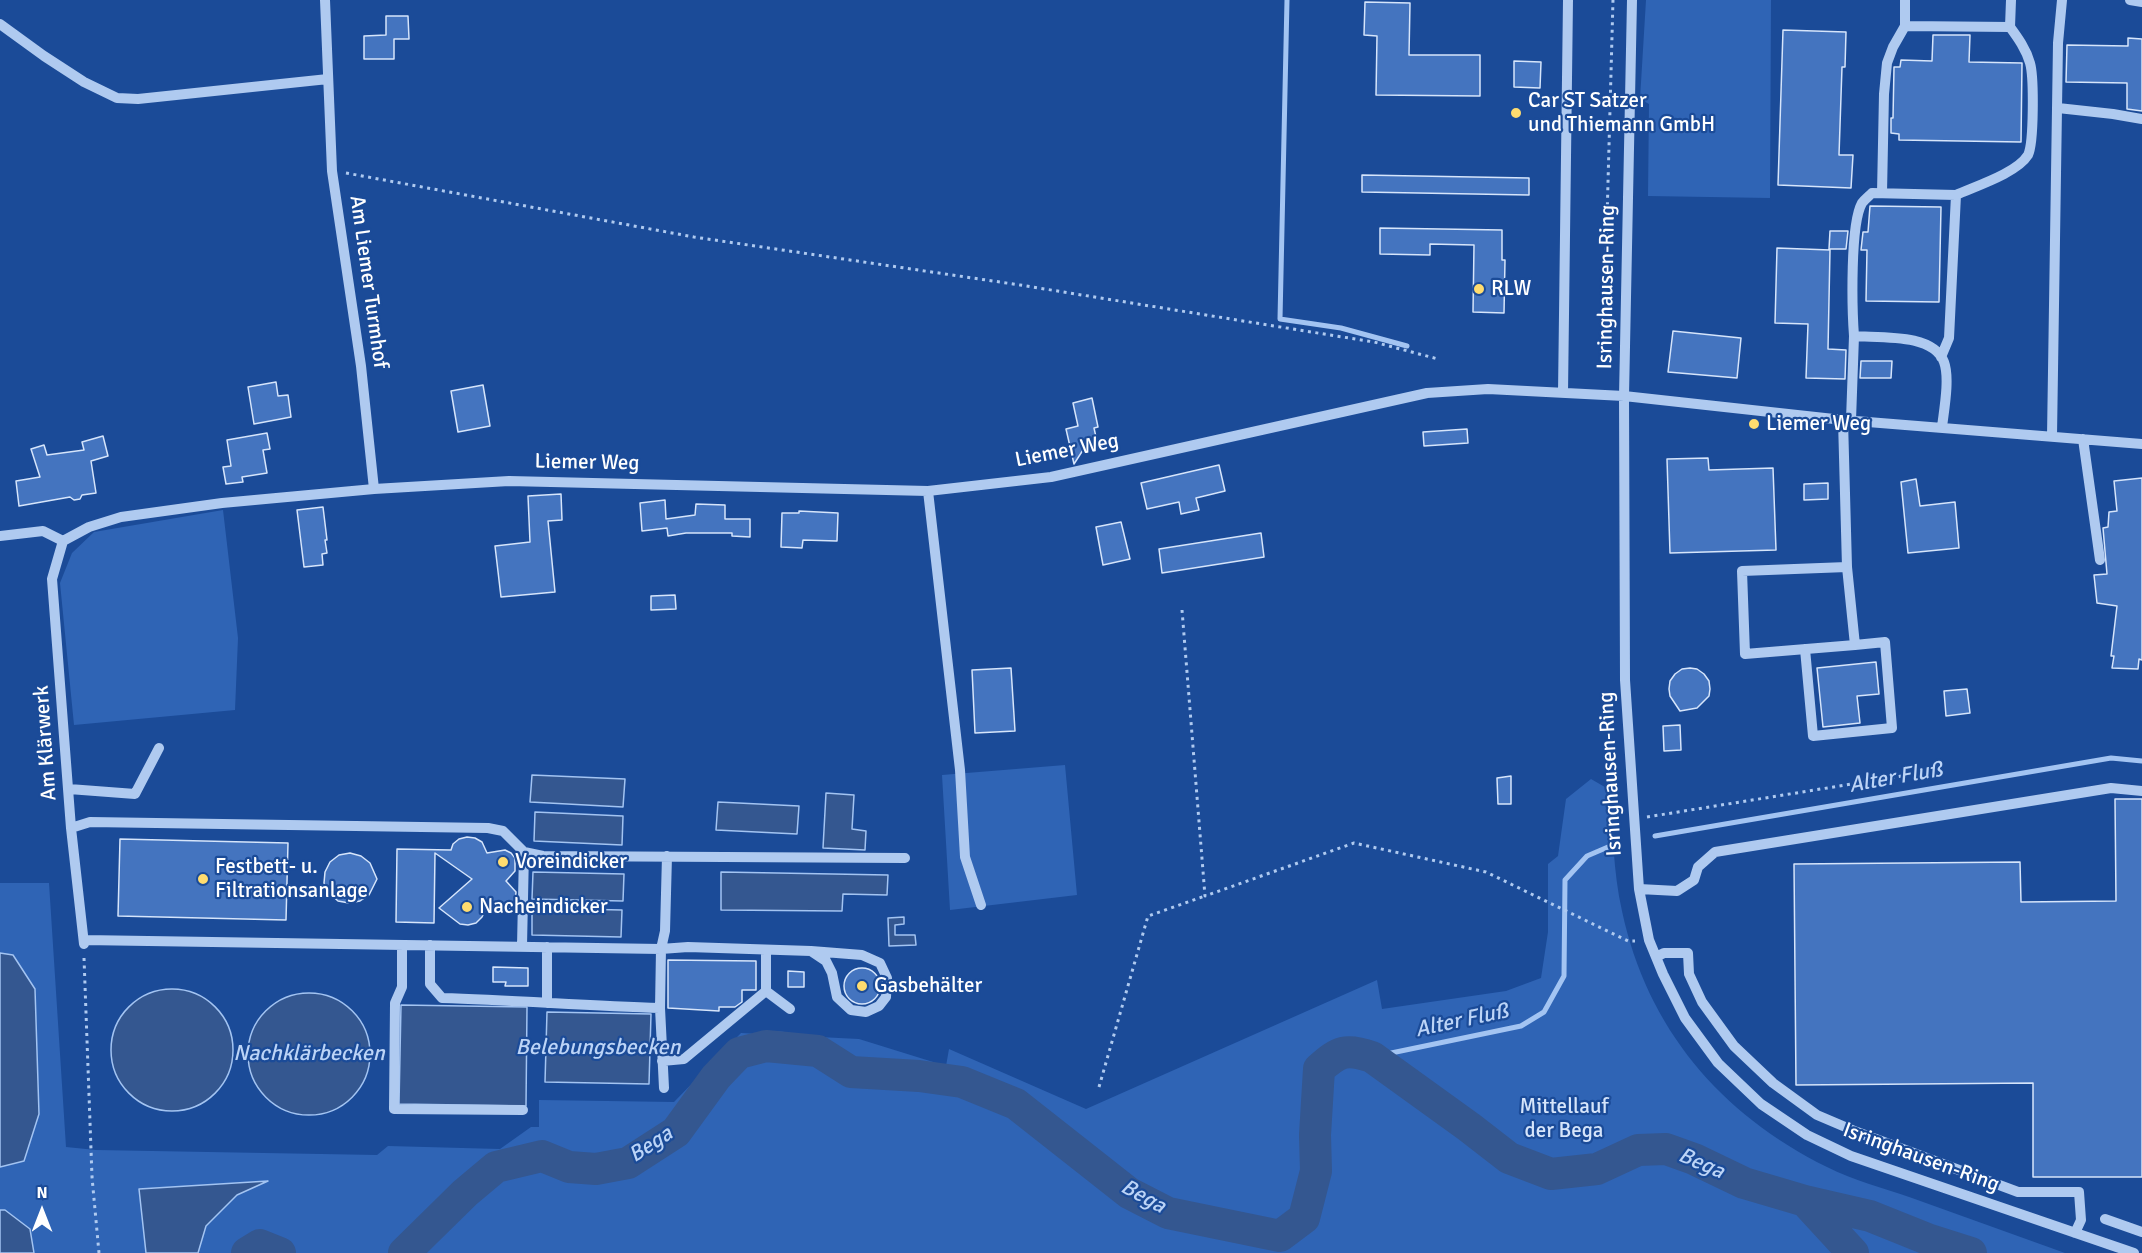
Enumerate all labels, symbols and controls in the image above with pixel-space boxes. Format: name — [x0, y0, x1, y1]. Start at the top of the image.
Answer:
place label: Car ST Satzer und Thiemann GmbH — [1528, 88, 1715, 138]
marker: Car ST Satzer und Thiemann GmbH — [1509, 106, 1523, 120]
street label: Am Liemer Turmhof — [343, 194, 393, 370]
street label: Isringhausen-Ring — [1593, 204, 1621, 370]
place label: RLW — [1491, 276, 1531, 302]
marker: RLW — [1472, 282, 1486, 296]
place label: Liemer Weg — [1766, 411, 1871, 437]
marker: Liemer Weg — [1747, 417, 1761, 431]
street label: Liemer Weg — [1013, 429, 1121, 473]
street label: Liemer Weg — [534, 449, 640, 477]
street label: Am Klärwerk — [29, 685, 63, 801]
street label: Isringhausen-Ring — [1594, 691, 1628, 857]
water label: Alter Fluß — [1847, 757, 1945, 799]
place label: Voreindicker — [515, 849, 627, 875]
place label: Festbett- u. Filtrationsanlage — [215, 854, 368, 904]
marker: Voreindicker — [496, 855, 510, 869]
marker: Festbett- u. Filtrationsanlage — [196, 872, 210, 886]
place label: Nacheindicker — [479, 894, 608, 920]
marker: Nacheindicker — [460, 900, 474, 914]
place label: Gasbehälter — [874, 973, 982, 999]
marker: Gasbehälter — [855, 979, 869, 993]
water label: Alter Fluß — [1413, 998, 1511, 1044]
water label: Belebungsbecken — [515, 1035, 681, 1061]
water label: Nachklärbecken — [233, 1041, 385, 1067]
park label: Mittellauf der Bega — [1520, 1094, 1608, 1144]
street label: Isringhausen-Ring — [1839, 1118, 2003, 1198]
water label: Bega — [624, 1121, 678, 1169]
water label: Bega — [1674, 1143, 1728, 1185]
water label: Bega — [1116, 1174, 1170, 1220]
north arrow — [12, 1181, 72, 1241]
text: N — [36, 1183, 48, 1203]

